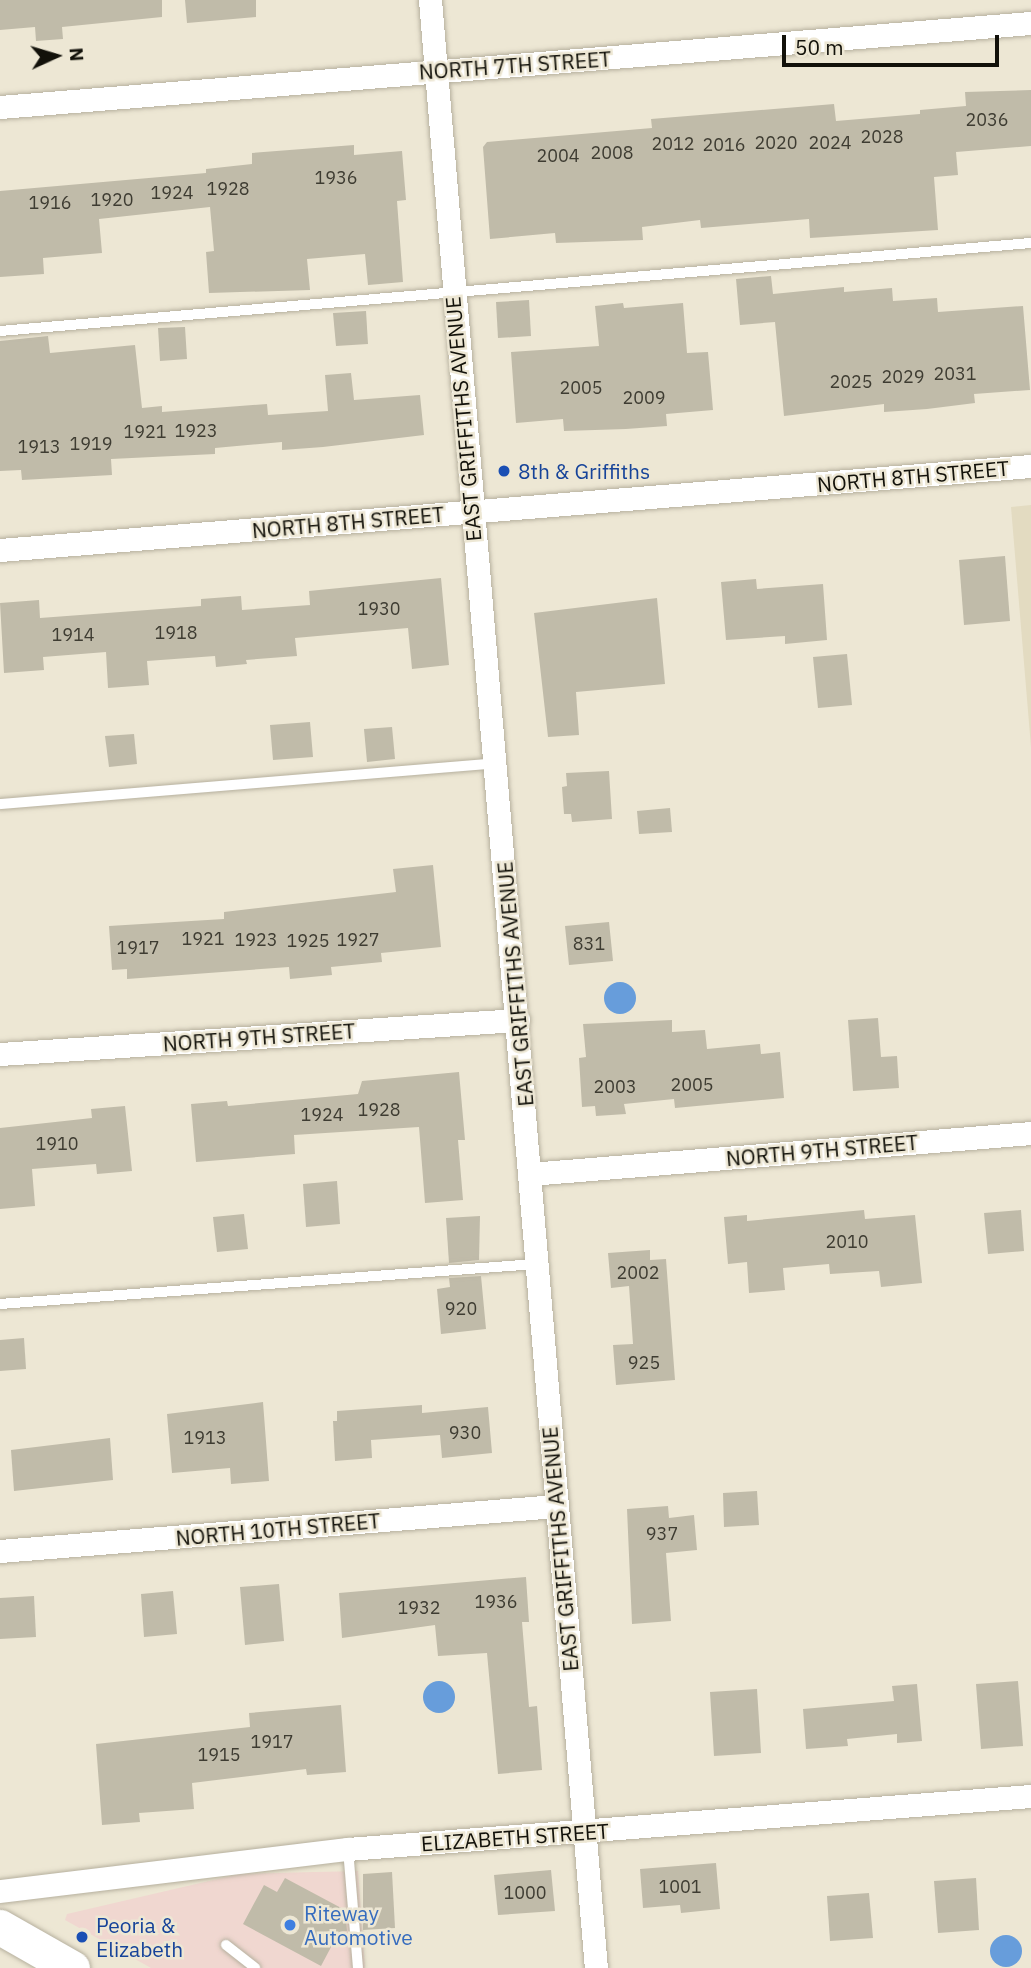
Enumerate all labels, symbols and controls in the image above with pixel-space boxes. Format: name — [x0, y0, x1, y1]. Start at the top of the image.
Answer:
north arrow — [21, 21, 91, 91]
scale bar — [786, 21, 1003, 65]
text: 50 m — [795, 33, 844, 61]
street label: NORTH 7TH STREET — [418, 46, 612, 84]
text: N — [64, 47, 89, 62]
house number: 2036 — [965, 109, 1009, 131]
house number: 2028 — [860, 126, 904, 148]
house number: 2020 — [754, 132, 798, 154]
house number: 2024 — [808, 132, 852, 154]
house number: 2012 — [651, 133, 695, 155]
house number: 2016 — [702, 134, 746, 156]
house number: 2008 — [590, 142, 634, 164]
house number: 2004 — [536, 145, 580, 167]
house number: 1936 — [314, 167, 358, 189]
house number: 1928 — [206, 178, 250, 200]
house number: 1924 — [150, 182, 194, 204]
house number: 1920 — [90, 189, 134, 211]
house number: 1916 — [28, 192, 72, 214]
street label: EAST GRIFFITHS AVENUE — [440, 295, 486, 543]
house number: 2031 — [933, 363, 977, 385]
house number: 2029 — [881, 366, 925, 388]
house number: 2025 — [829, 371, 873, 393]
house number: 2005 — [559, 377, 603, 399]
house number: 2009 — [622, 387, 666, 409]
house number: 1923 — [174, 420, 218, 442]
house number: 1921 — [123, 421, 167, 443]
house number: 1919 — [69, 433, 113, 455]
house number: 1913 — [17, 436, 61, 458]
street label: NORTH 8TH STREET — [816, 455, 1010, 497]
place label: 8th & Griffiths — [518, 458, 650, 484]
marker: 8th & Griffiths — [496, 463, 512, 479]
street label: NORTH 8TH STREET — [251, 501, 445, 543]
house number: 1930 — [357, 598, 401, 620]
house number: 1918 — [154, 622, 198, 644]
house number: 1914 — [51, 624, 95, 646]
street label: EAST GRIFFITHS AVENUE — [492, 860, 538, 1108]
house number: 1921 — [181, 928, 225, 950]
house number: 1923 — [234, 929, 278, 951]
house number: 1927 — [336, 929, 380, 951]
house number: 1925 — [286, 930, 330, 952]
house number: 831 — [573, 933, 605, 955]
house number: 1917 — [116, 937, 160, 959]
street label: NORTH 9TH STREET — [162, 1018, 356, 1056]
house number: 2005 — [670, 1074, 714, 1096]
house number: 2003 — [593, 1076, 637, 1098]
house number: 1928 — [357, 1099, 401, 1121]
house number: 1924 — [300, 1104, 344, 1126]
street label: NORTH 9TH STREET — [725, 1129, 919, 1171]
house number: 1910 — [35, 1133, 79, 1155]
house number: 2010 — [825, 1231, 869, 1253]
house number: 2002 — [616, 1262, 660, 1284]
house number: 920 — [445, 1298, 477, 1320]
house number: 925 — [628, 1352, 660, 1374]
house number: 930 — [449, 1422, 481, 1444]
street label: EAST GRIFFITHS AVENUE — [537, 1425, 583, 1673]
house number: 1913 — [183, 1427, 227, 1449]
street label: NORTH 10TH STREET — [175, 1507, 381, 1551]
house number: 937 — [646, 1523, 678, 1545]
house number: 1936 — [474, 1591, 518, 1613]
house number: 1932 — [397, 1597, 441, 1619]
house number: 1917 — [250, 1731, 294, 1753]
house number: 1915 — [197, 1744, 241, 1766]
street label: ELIZABETH STREET — [420, 1818, 610, 1856]
house number: 1001 — [658, 1876, 702, 1898]
house number: 1000 — [503, 1882, 547, 1904]
place label: Riteway Automotive — [304, 1900, 413, 1950]
place label: Peoria & Elizabeth — [96, 1912, 183, 1962]
marker: Riteway Automotive — [282, 1917, 298, 1933]
marker: Peoria & Elizabeth — [74, 1929, 90, 1945]

